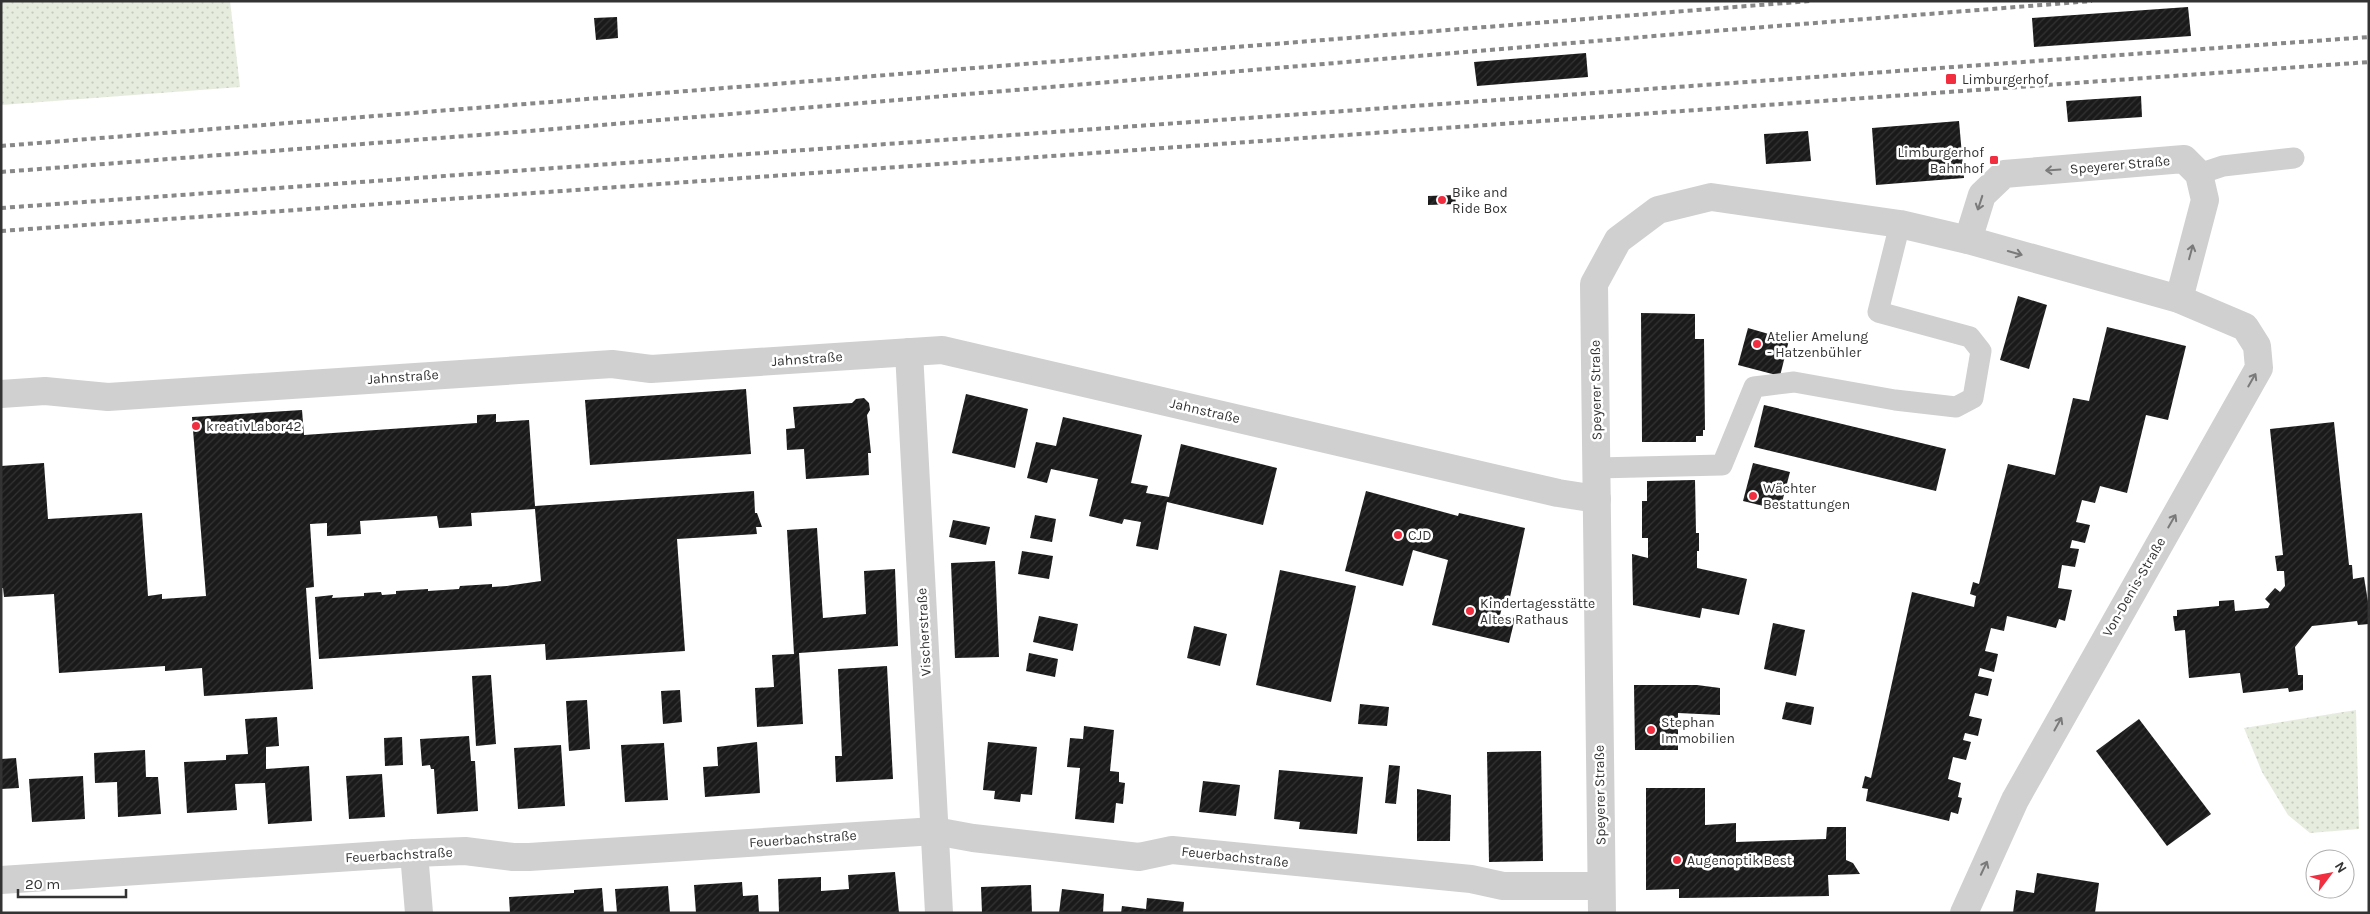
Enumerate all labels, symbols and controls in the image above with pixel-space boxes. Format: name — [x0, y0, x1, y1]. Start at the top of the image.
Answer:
place label: Limburgerhof — [1962, 71, 2049, 88]
marker: Limburgerhof — [1944, 72, 1958, 86]
place label: Limburgerhof Bahnhof — [1898, 144, 1984, 177]
street label: Speyerer Straße — [2069, 152, 2171, 178]
marker: Limburgerhof Bahnhof — [1988, 154, 2000, 166]
one-way arrow — [2046, 166, 2062, 175]
place label: Bike and Ride Box — [1452, 184, 1508, 217]
marker: Bike and Ride Box — [1436, 194, 1448, 206]
one-way arrow — [1975, 195, 1984, 210]
one-way arrow — [2187, 245, 2196, 261]
one-way arrow — [2007, 249, 2023, 259]
place label: Atelier Amelung - Hatzenbühler — [1767, 328, 1868, 361]
marker: Atelier Amelung - Hatzenbühler — [1751, 338, 1763, 350]
street label: Speyerer Straße — [1587, 340, 1605, 440]
street label: Jahnstraße — [771, 348, 843, 370]
street label: Jahnstraße — [367, 366, 439, 388]
one-way arrow — [2247, 372, 2257, 387]
street label: Jahnstraße — [1168, 395, 1242, 427]
place label: kreativLabor42 — [206, 418, 302, 435]
marker: kreativLabor42 — [190, 420, 202, 432]
place label: Wächter Bestattungen — [1763, 480, 1850, 513]
marker: Wächter Bestattungen — [1747, 490, 1759, 502]
one-way arrow — [2167, 514, 2177, 529]
place label: CJD — [1408, 527, 1431, 544]
marker: CJD — [1392, 529, 1404, 541]
street label: Von-Denis-Straße — [2099, 534, 2169, 640]
street label: Vischerstraße — [913, 587, 935, 677]
place label: Kindertagesstätte Altes Rathaus — [1480, 595, 1595, 628]
marker: Kindertagesstätte Altes Rathaus — [1464, 605, 1476, 617]
place label: Stephan Immobilien — [1661, 714, 1735, 747]
one-way arrow — [2053, 716, 2063, 731]
marker: Stephan Immobilien — [1645, 724, 1657, 736]
street label: Speyerer Straße — [1591, 745, 1609, 845]
street label: Feuerbachstraße — [749, 827, 857, 851]
street label: Feuerbachstraße — [1181, 843, 1289, 871]
street label: Feuerbachstraße — [345, 844, 453, 866]
north arrow — [2305, 849, 2355, 899]
place label: Augenoptik Best — [1687, 852, 1792, 869]
marker: Augenoptik Best — [1671, 854, 1683, 866]
text: N — [2331, 859, 2350, 876]
one-way arrow — [1980, 861, 1989, 876]
scale bar — [18, 866, 125, 898]
text: 20 m — [25, 875, 60, 893]

